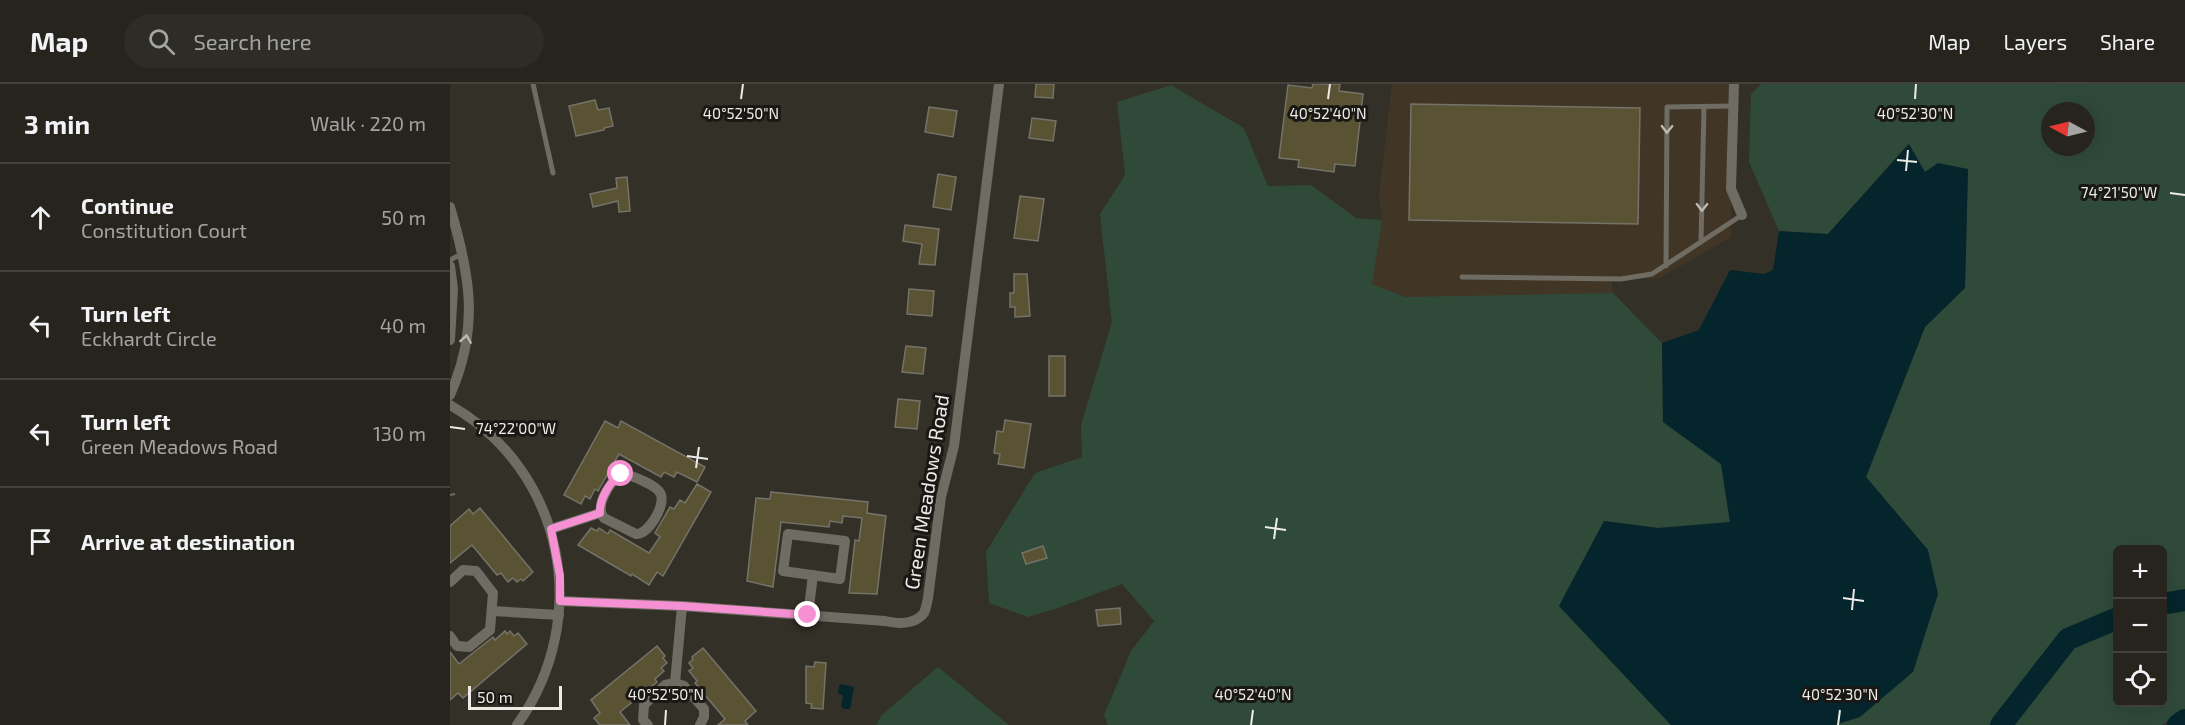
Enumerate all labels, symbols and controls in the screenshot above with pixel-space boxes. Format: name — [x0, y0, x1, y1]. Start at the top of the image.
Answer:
search box — [124, 14, 544, 68]
text: Map — [30, 24, 88, 58]
icon: search — [145, 25, 178, 58]
text: Search here — [193, 28, 312, 54]
text: Map — [1928, 29, 1970, 54]
text: Layers — [2003, 29, 2067, 54]
text: Share — [2100, 29, 2155, 54]
north arrow — [2041, 102, 2095, 156]
text: 40°52'50"N — [703, 104, 779, 122]
text: 40°52'40"N — [1289, 104, 1367, 122]
text: 40°52'30"N — [1877, 104, 1953, 122]
text: 3 min — [24, 108, 90, 139]
text: Walk · 220 m — [310, 111, 426, 135]
one-way arrow — [1661, 124, 1673, 133]
text: 74°21'50"W — [2081, 183, 2157, 201]
text: Continue — [81, 192, 174, 218]
icon: ahead — [24, 201, 57, 234]
one-way arrow — [1696, 203, 1708, 212]
text: 50 m — [381, 205, 426, 229]
text: Constitution Court — [81, 218, 247, 242]
text: Turn left — [81, 300, 170, 326]
icon: left — [24, 309, 57, 342]
text: 40 m — [380, 313, 426, 337]
text: Eckhardt Circle — [81, 326, 217, 350]
one-way arrow — [460, 334, 472, 344]
street label: Green Meadows Road — [899, 393, 953, 591]
text: Turn left — [81, 408, 170, 434]
icon: left — [24, 417, 57, 450]
text: 74°22'00"W — [476, 419, 556, 437]
text: 130 m — [373, 421, 426, 445]
text: Green Meadows Road — [81, 434, 278, 458]
route start — [607, 460, 633, 486]
icon: arrive — [24, 525, 57, 558]
text: Arrive at destination — [81, 528, 295, 554]
map controls — [2113, 545, 2167, 707]
button: + — [2113, 545, 2167, 599]
button: − — [2113, 599, 2167, 653]
route end — [794, 601, 820, 627]
button: locate — [2113, 653, 2167, 707]
scale bar — [468, 683, 562, 710]
text: 40°52'50"N — [628, 685, 704, 703]
text: 40°52'40"N — [1214, 685, 1292, 703]
text: 40°52'30"N — [1802, 685, 1878, 703]
text: 50 m — [477, 687, 513, 706]

